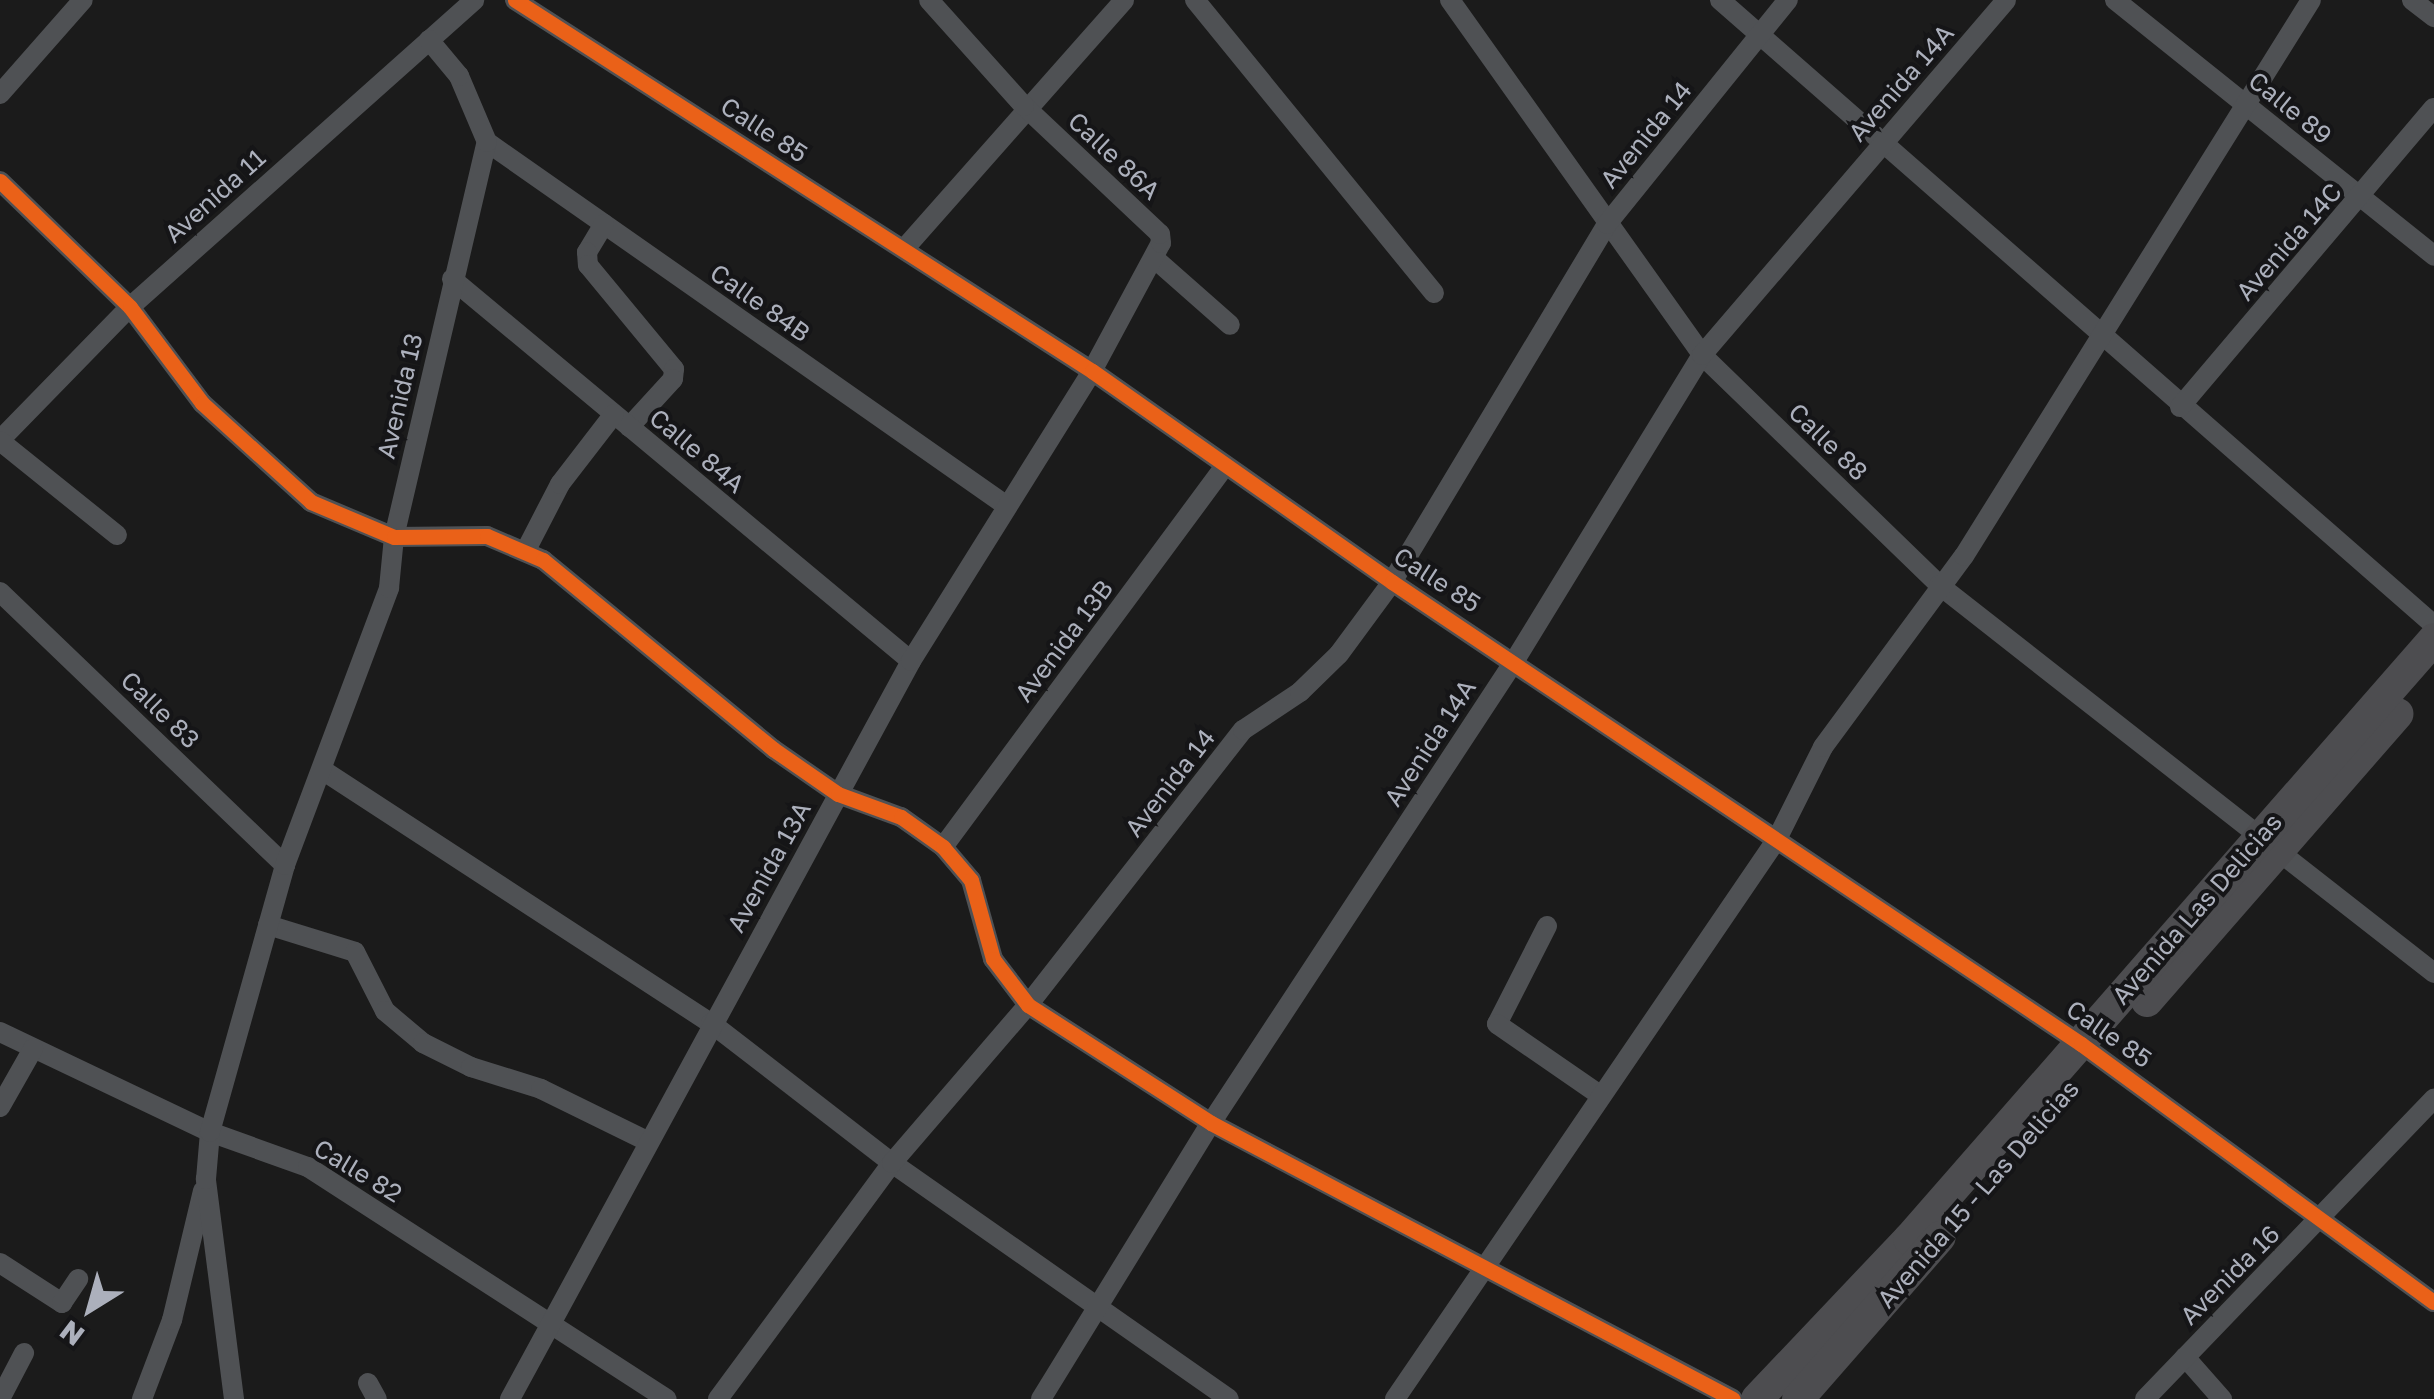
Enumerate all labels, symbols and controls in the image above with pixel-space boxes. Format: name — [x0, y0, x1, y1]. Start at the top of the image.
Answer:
street label: Avenida 14A — [1842, 18, 1960, 148]
street label: Calle 89 — [2242, 66, 2338, 150]
street label: Avenida 14 — [1594, 76, 1698, 194]
street label: Calle 85 — [715, 91, 813, 169]
street label: Calle 86A — [1062, 106, 1166, 206]
street label: Avenida 11 — [158, 143, 272, 249]
street label: Avenida 14C — [2230, 177, 2348, 307]
street label: Calle 84B — [704, 258, 816, 348]
street label: Avenida 13 — [371, 330, 429, 462]
street label: Calle 88 — [1782, 397, 1874, 487]
street label: Calle 84A — [643, 403, 751, 499]
street label: Calle 85 — [1388, 541, 1486, 619]
street label: Avenida 13B — [1009, 574, 1119, 708]
street label: Calle 83 — [115, 665, 205, 755]
street label: Avenida 14A — [1378, 674, 1482, 812]
street label: Avenida 14 — [1119, 723, 1221, 843]
street label: Avenida 13A — [721, 797, 817, 937]
street label: Avenida Las Delicias — [2106, 807, 2288, 1011]
street label: Calle 85 — [2061, 994, 2157, 1074]
street label: Avenida 15 - Las Delicias — [1871, 1074, 2085, 1314]
street label: Calle 82 — [309, 1133, 407, 1209]
street label: Avenida 16 — [2174, 1219, 2286, 1331]
north arrow — [40, 1259, 140, 1359]
text: N — [53, 1314, 90, 1353]

